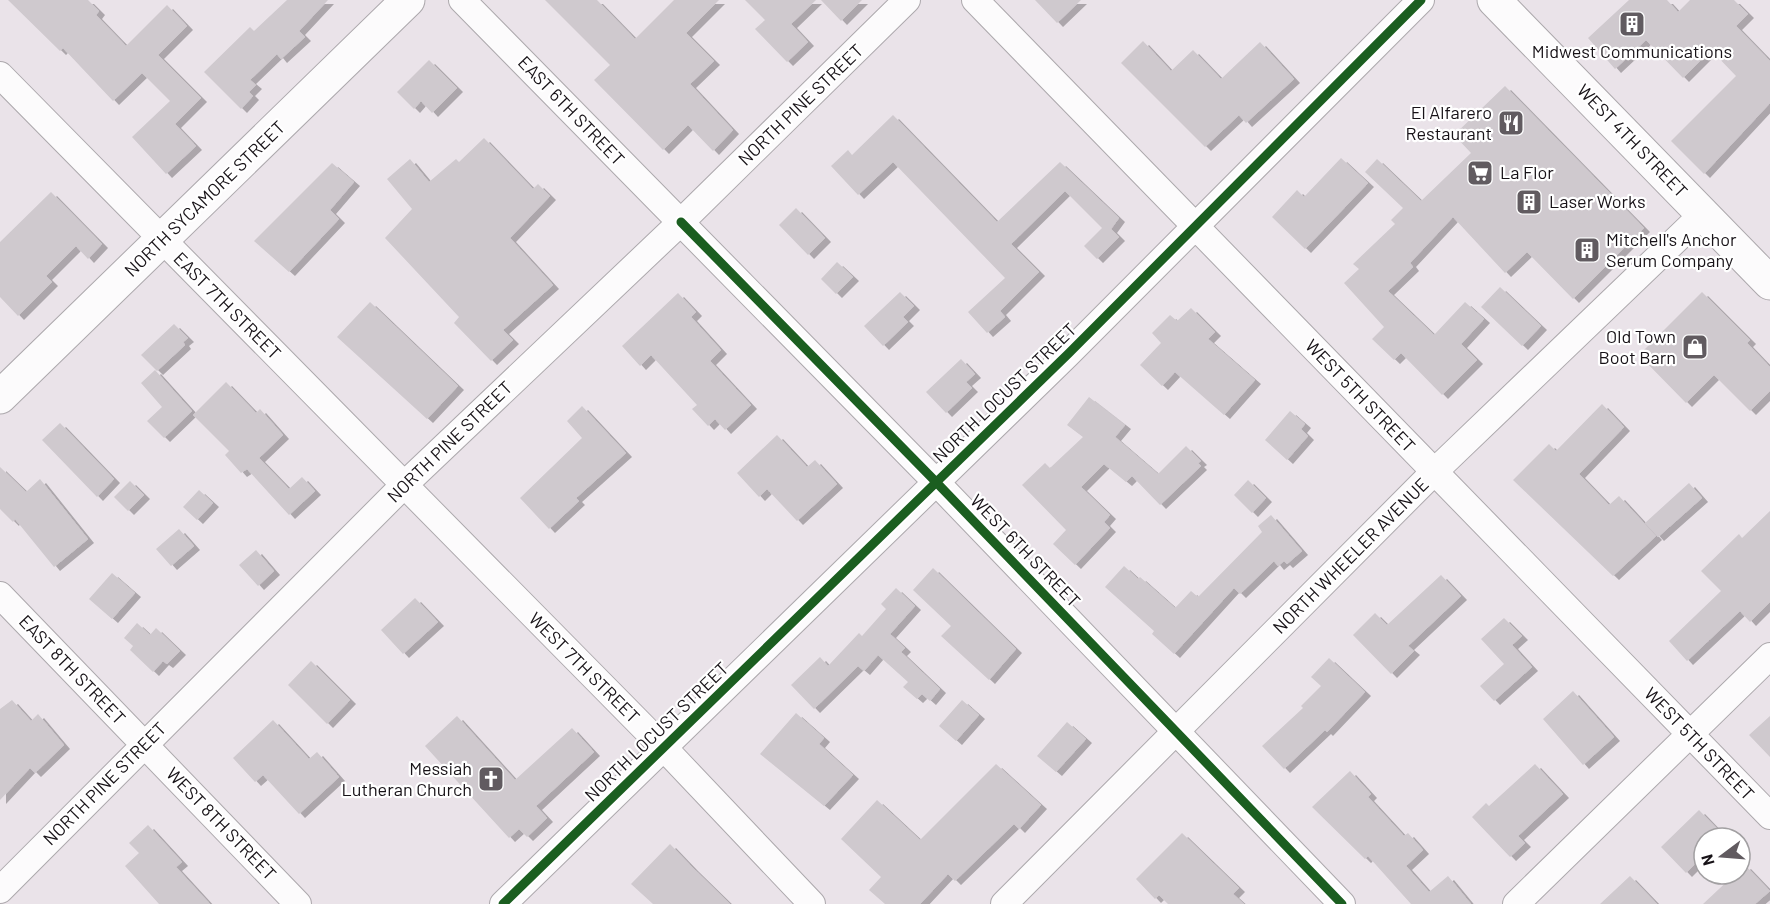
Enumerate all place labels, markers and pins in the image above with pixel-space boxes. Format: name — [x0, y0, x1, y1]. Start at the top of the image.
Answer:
building icon: Midwest Communications — [1617, 9, 1647, 39]
place label: Midwest Communications — [1532, 40, 1732, 62]
place label: El Alfarero Restaurant — [1406, 101, 1492, 144]
restaurant icon: El Alfarero Restaurant — [1496, 108, 1526, 138]
supermarket icon: La Flor — [1465, 158, 1495, 188]
place label: La Flor — [1500, 161, 1554, 183]
building icon: Laser Works — [1514, 187, 1544, 217]
place label: Laser Works — [1549, 190, 1646, 212]
place label: Mitchell's Anchor Serum Company — [1606, 228, 1737, 271]
building icon: Mitchell's Anchor Serum Company — [1572, 235, 1602, 265]
place label: Old Town Boot Barn — [1598, 325, 1676, 368]
shop icon: Old Town Boot Barn — [1680, 332, 1710, 362]
place label: Messiah Lutheran Church — [342, 757, 472, 800]
church icon: Messiah Lutheran Church — [476, 764, 506, 794]

